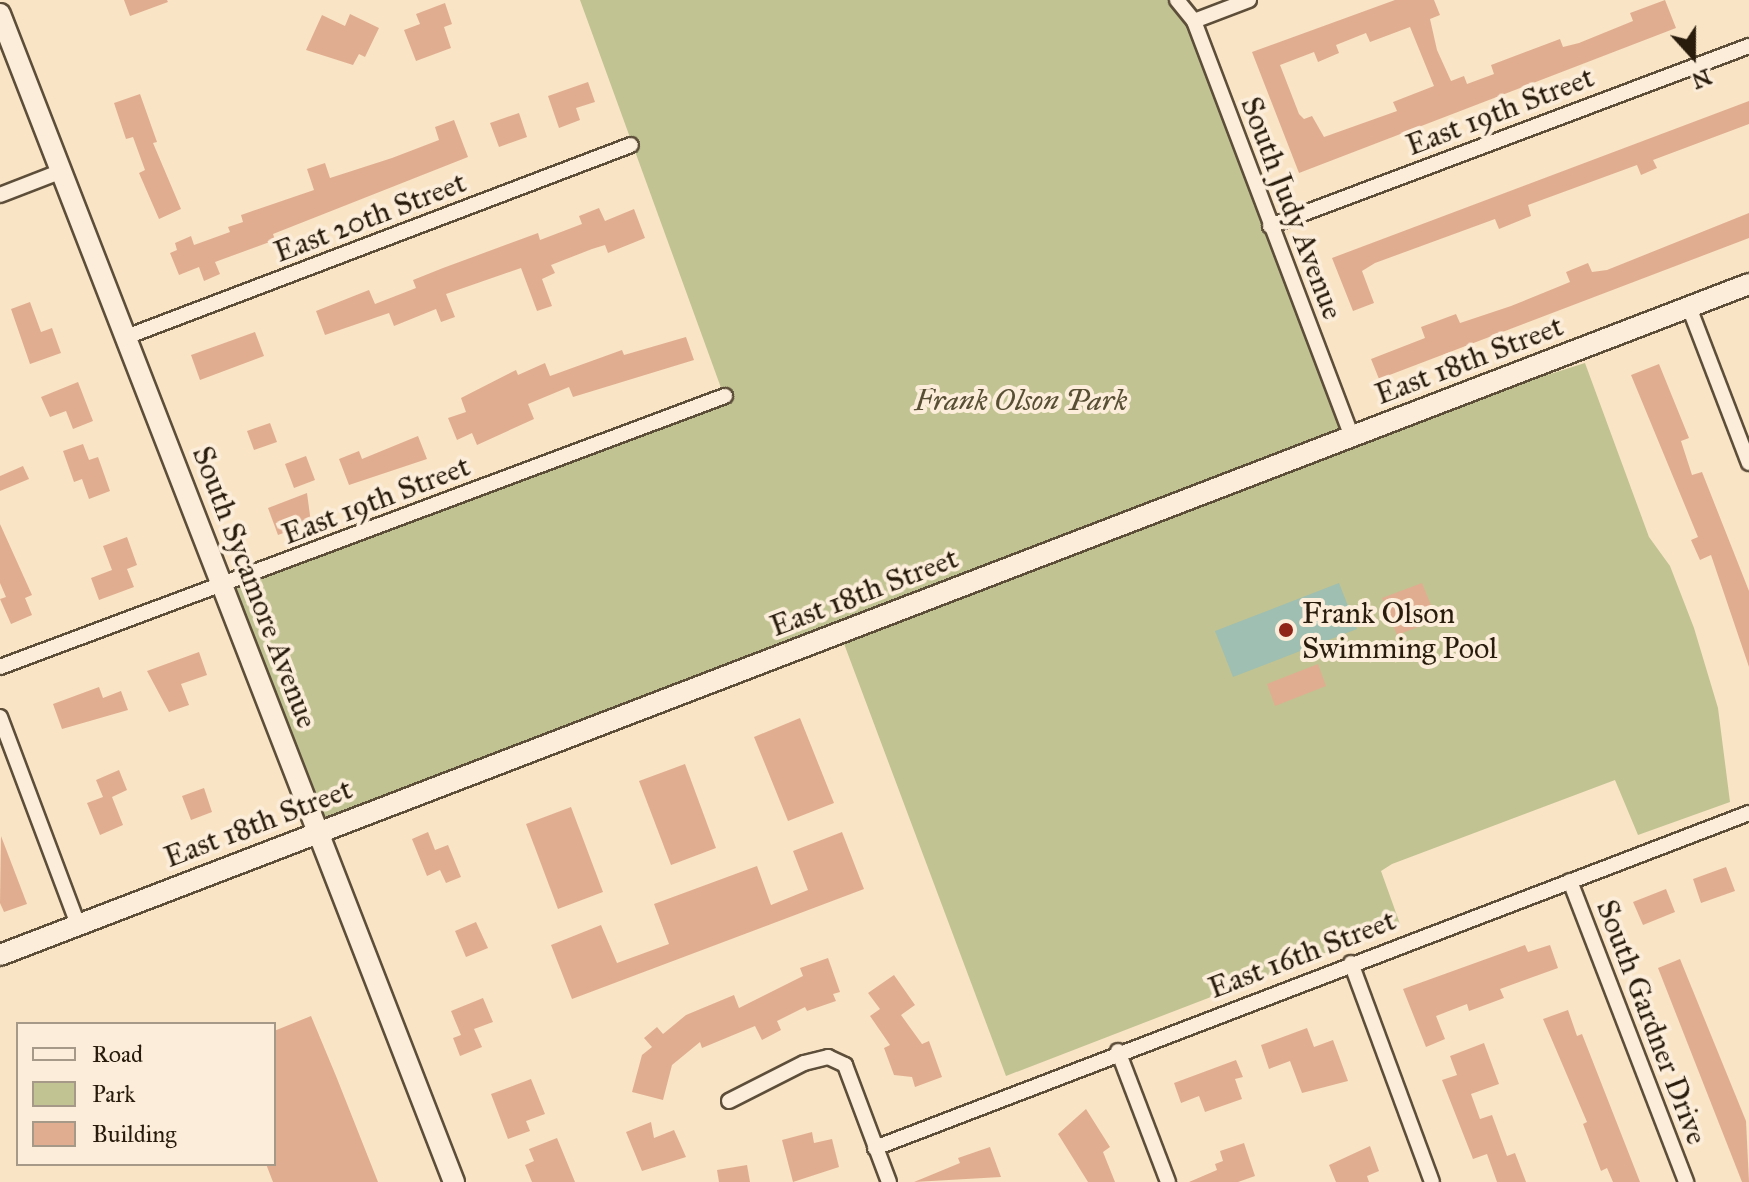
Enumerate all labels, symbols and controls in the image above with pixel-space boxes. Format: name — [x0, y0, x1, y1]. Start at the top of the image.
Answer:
north arrow — [1653, 16, 1733, 96]
street label: East 19th Street — [1401, 59, 1599, 163]
text: N — [1688, 63, 1715, 95]
street label: South Judy Avenue — [1233, 92, 1351, 324]
street label: East 20th Street — [269, 164, 471, 270]
street label: East 18th Street — [1370, 308, 1568, 412]
park label: Frank Olson Park — [914, 382, 1128, 418]
street label: South Sycamore Avenue — [185, 441, 325, 733]
street label: East 19th Street — [277, 448, 475, 552]
street label: East 18th Street — [765, 540, 963, 644]
place label: Frank Olson Swimming Pool — [1302, 595, 1497, 666]
marker: Frank Olson Swimming Pool — [1277, 621, 1295, 639]
street label: East 18th Street — [159, 771, 357, 875]
street label: South Gardner Drive — [1589, 895, 1715, 1149]
street label: East 16th Street — [1203, 902, 1401, 1006]
legend — [16, 1022, 276, 1166]
text: Road — [92, 1039, 143, 1069]
text: Park — [92, 1079, 135, 1109]
text: Building — [92, 1119, 177, 1149]

